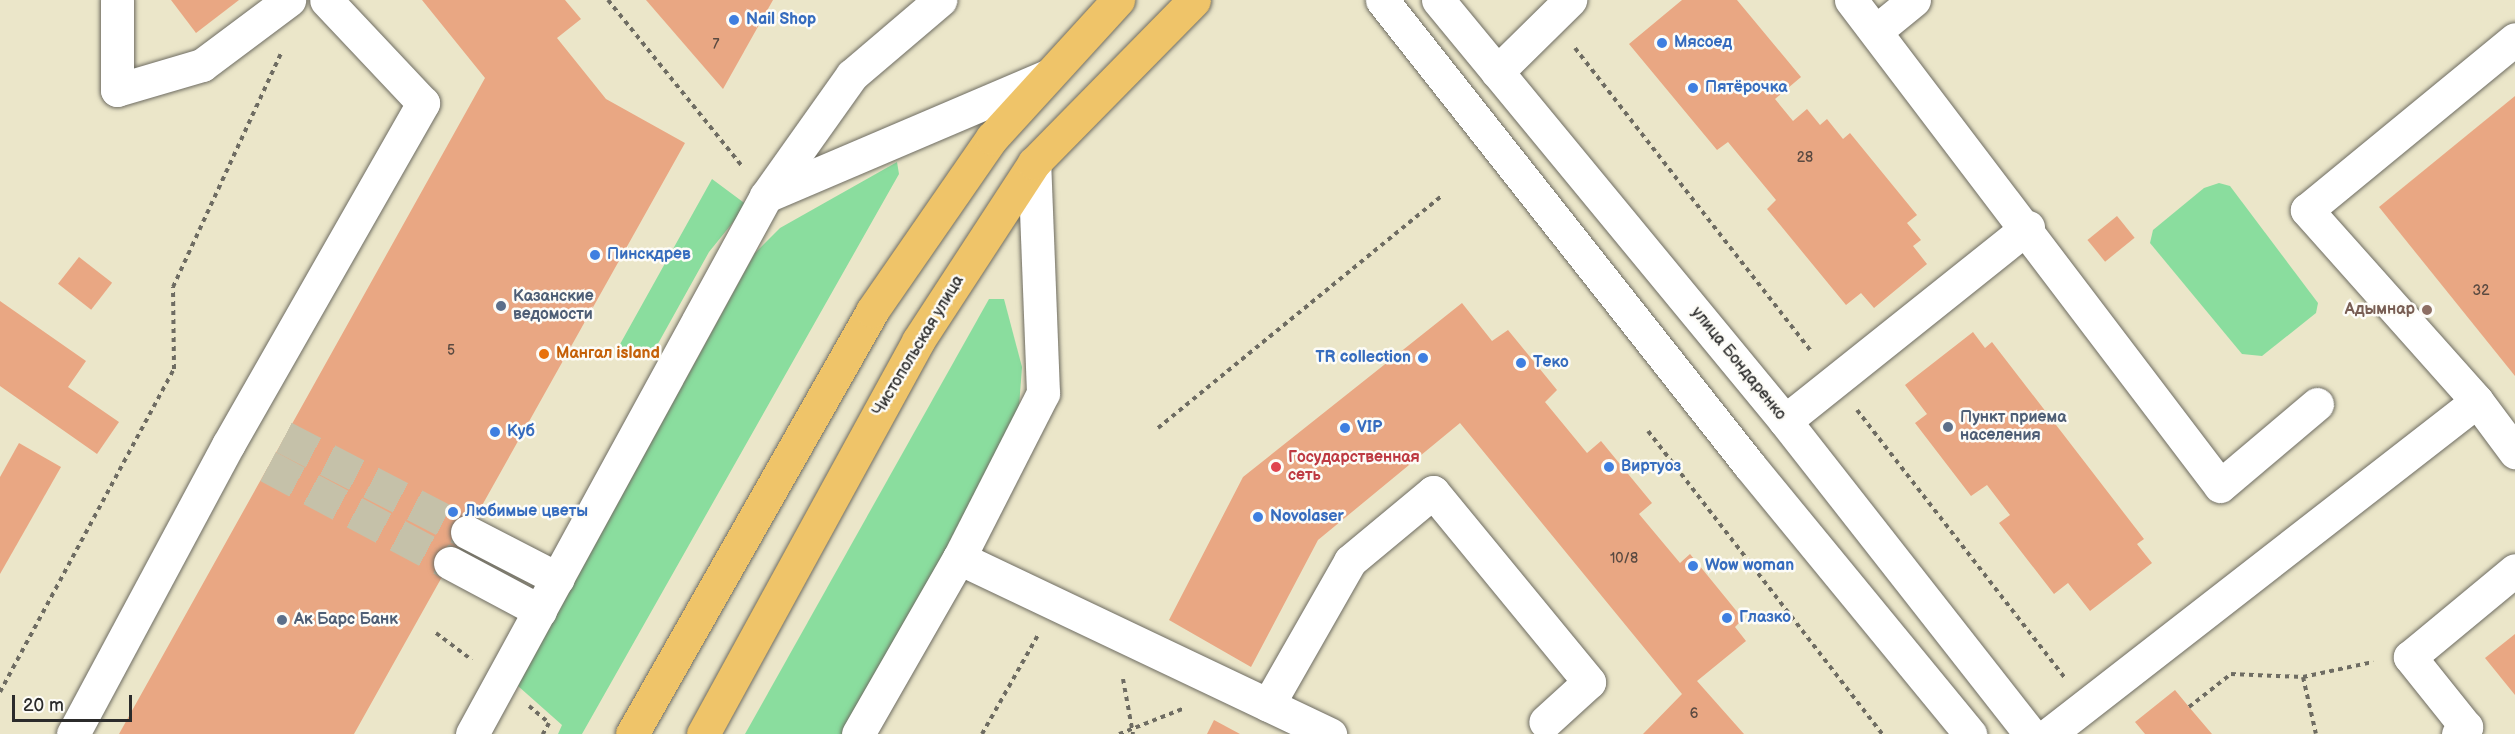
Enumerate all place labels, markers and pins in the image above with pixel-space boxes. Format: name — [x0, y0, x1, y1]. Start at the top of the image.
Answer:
place label: Nail Shop — [746, 10, 816, 30]
marker: Nail Shop — [727, 13, 741, 27]
place label: Мясоед — [1674, 33, 1732, 53]
marker: Мясоед — [1655, 36, 1669, 50]
place label: Пятёрочка — [1705, 78, 1787, 98]
marker: Пятёрочка — [1686, 81, 1700, 95]
place label: Пинскдрев — [607, 245, 691, 265]
marker: Пинскдрев — [588, 248, 602, 262]
place label: Казанские ведомости — [513, 287, 594, 325]
marker: Казанские ведомости — [494, 299, 508, 313]
place label: Адымнар — [2345, 300, 2415, 320]
marker: Адымнар — [2420, 303, 2434, 317]
place label: Мангал island — [556, 344, 660, 364]
marker: Мангал island — [537, 347, 551, 361]
place label: TR collection — [1315, 348, 1411, 368]
marker: TR collection — [1416, 351, 1430, 365]
place label: Теко — [1533, 353, 1569, 373]
marker: Теко — [1514, 356, 1528, 370]
place label: Пункт приема населения — [1960, 408, 2066, 446]
place label: VIP — [1357, 418, 1382, 438]
marker: Пункт приема населения — [1941, 420, 1955, 434]
marker: VIP — [1338, 421, 1352, 435]
place label: Куб — [507, 422, 535, 442]
marker: Куб — [488, 425, 502, 439]
place label: Государственная сеть — [1288, 448, 1420, 486]
place label: Виртуоз — [1621, 457, 1681, 477]
marker: Государственная сеть — [1269, 460, 1283, 474]
marker: Виртуоз — [1602, 460, 1616, 474]
place label: Любимые цветы — [465, 502, 588, 522]
marker: Любимые цветы — [446, 505, 460, 519]
place label: Novolaser — [1270, 507, 1344, 527]
marker: Novolaser — [1251, 510, 1265, 524]
place label: Wow woman — [1705, 556, 1794, 576]
marker: Wow woman — [1686, 559, 1700, 573]
place label: Глазко — [1739, 608, 1791, 628]
place label: Ак Барс Банк — [294, 610, 398, 630]
marker: Глазко — [1720, 611, 1734, 625]
marker: Ак Барс Банк — [275, 613, 289, 627]

